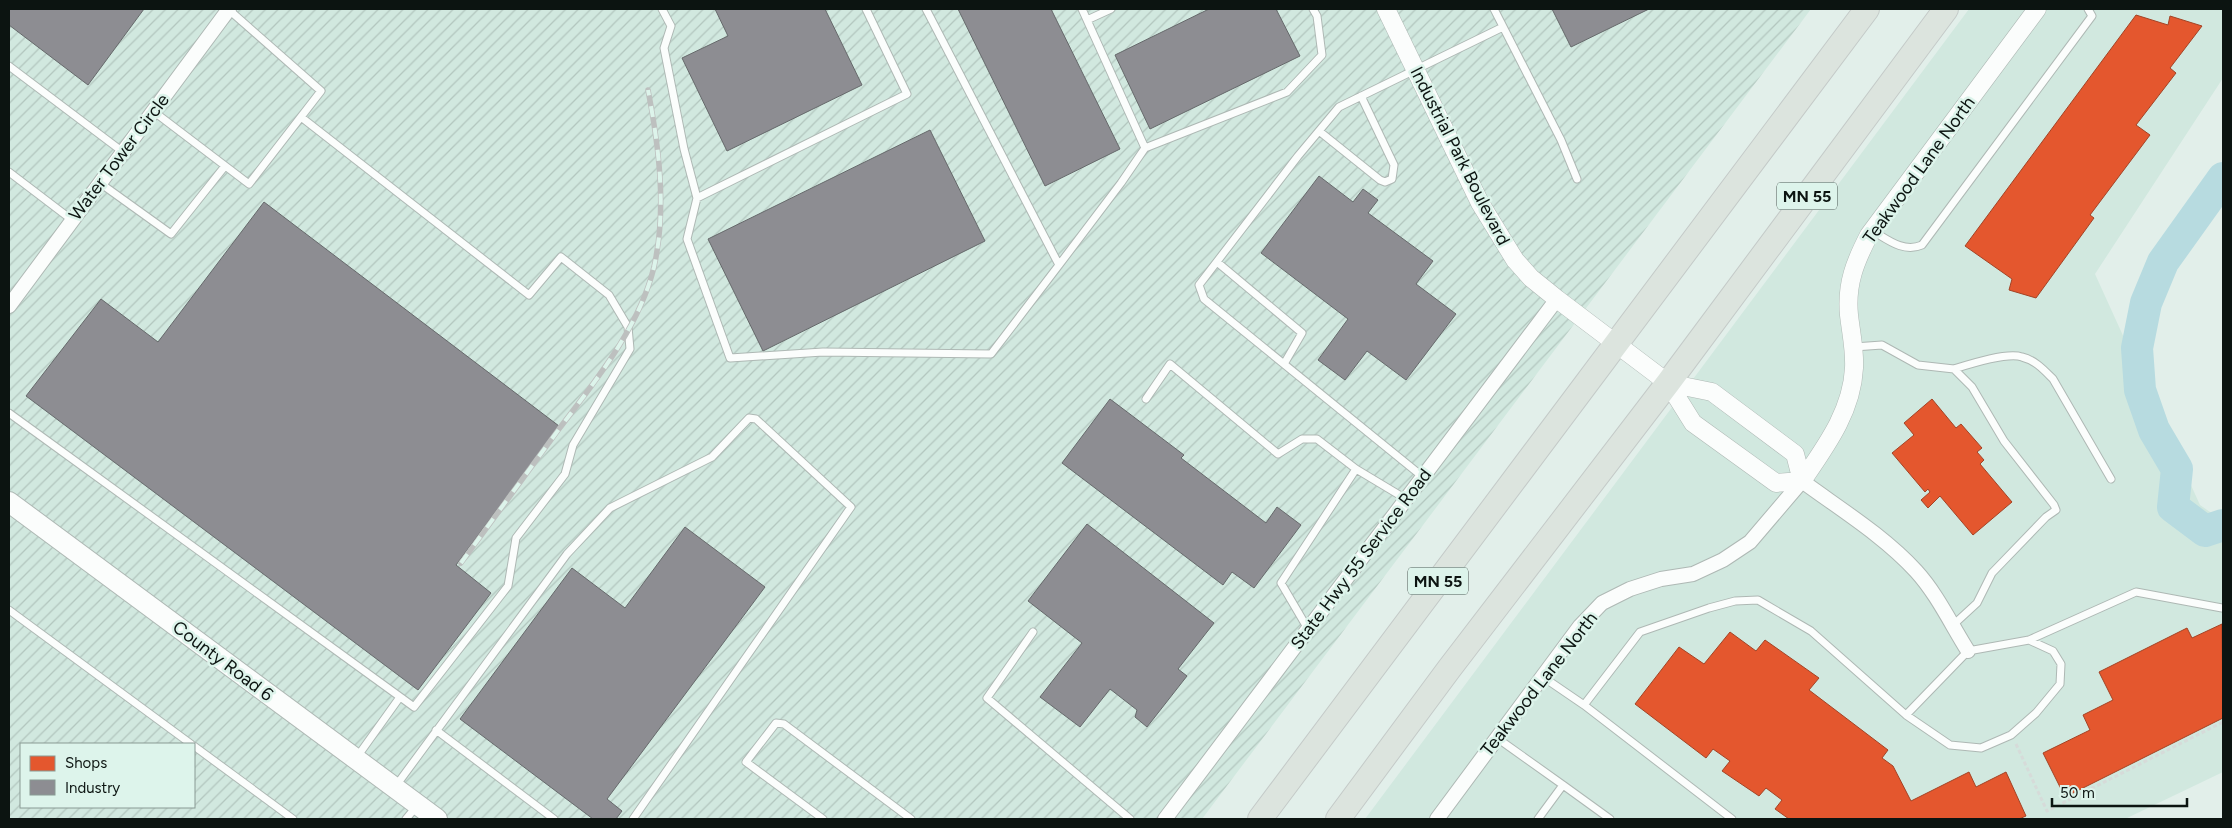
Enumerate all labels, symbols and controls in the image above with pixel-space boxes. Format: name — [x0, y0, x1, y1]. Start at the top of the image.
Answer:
street label: Industrial Park Boulevard — [1405, 63, 1515, 249]
street label: Water Tower Circle — [64, 89, 174, 225]
street label: Teakwood Lane North — [1858, 92, 1980, 248]
road number: MN 55 — [1777, 182, 1837, 210]
street label: State Hwy 55 Service Road — [1286, 464, 1436, 654]
road number: MN 55 — [1408, 568, 1468, 594]
street label: Teakwood Lane North — [1476, 608, 1602, 760]
street label: County Road 6 — [168, 616, 278, 706]
legend — [20, 743, 195, 808]
text: Shops — [65, 754, 107, 772]
scale bar — [2052, 776, 2187, 808]
text: Industry — [65, 779, 120, 797]
text: 50 m — [2060, 784, 2095, 802]

